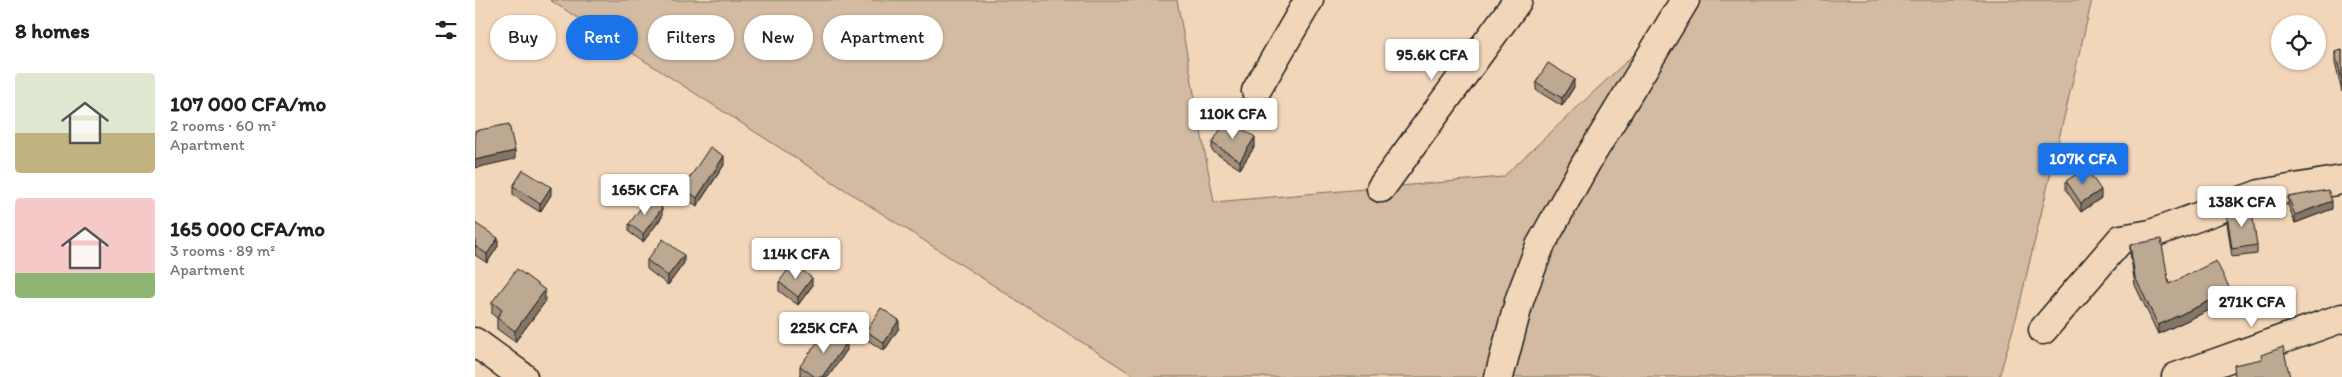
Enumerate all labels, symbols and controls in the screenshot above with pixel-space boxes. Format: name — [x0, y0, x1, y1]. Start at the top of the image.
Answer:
chip: Buy — [490, 15, 556, 60]
chip: Rent — [566, 15, 638, 60]
chip: Filters — [648, 15, 734, 60]
chip: New — [744, 15, 813, 60]
chip: Apartment — [823, 15, 943, 60]
map controls — [2271, 15, 2326, 70]
button: locate — [2271, 15, 2326, 70]
icon: filters — [432, 16, 460, 44]
text: 8 homes — [15, 18, 90, 43]
pin: 95.6K CFA — [1375, 38, 1489, 81]
text: 95.6K CFA — [1396, 45, 1468, 64]
text: 107 000 CFA/mo — [170, 91, 326, 116]
icon: home — [55, 93, 115, 153]
pin: 110K CFA — [1181, 98, 1285, 140]
text: 110K CFA — [1199, 104, 1267, 123]
text: 2 rooms · 60 m² — [170, 116, 276, 135]
text: Apartment — [170, 135, 245, 154]
pin: 107K CFA — [2031, 142, 2135, 185]
text: 107K CFA — [2049, 149, 2117, 168]
pin: 165K CFA — [593, 174, 697, 216]
text: 165K CFA — [612, 180, 678, 199]
pin: 138K CFA — [2190, 186, 2294, 228]
text: 138K CFA — [2208, 192, 2276, 211]
text: 165 000 CFA/mo — [170, 216, 325, 241]
icon: home — [55, 218, 115, 278]
pin: 114K CFA — [744, 238, 848, 280]
text: 3 rooms · 89 m² — [170, 241, 275, 260]
text: 114K CFA — [763, 244, 829, 263]
text: Apartment — [170, 260, 245, 279]
pin: 271K CFA — [2200, 286, 2304, 328]
text: 271K CFA — [2219, 292, 2285, 311]
pin: 225K CFA — [772, 312, 876, 354]
text: 225K CFA — [790, 318, 858, 337]

